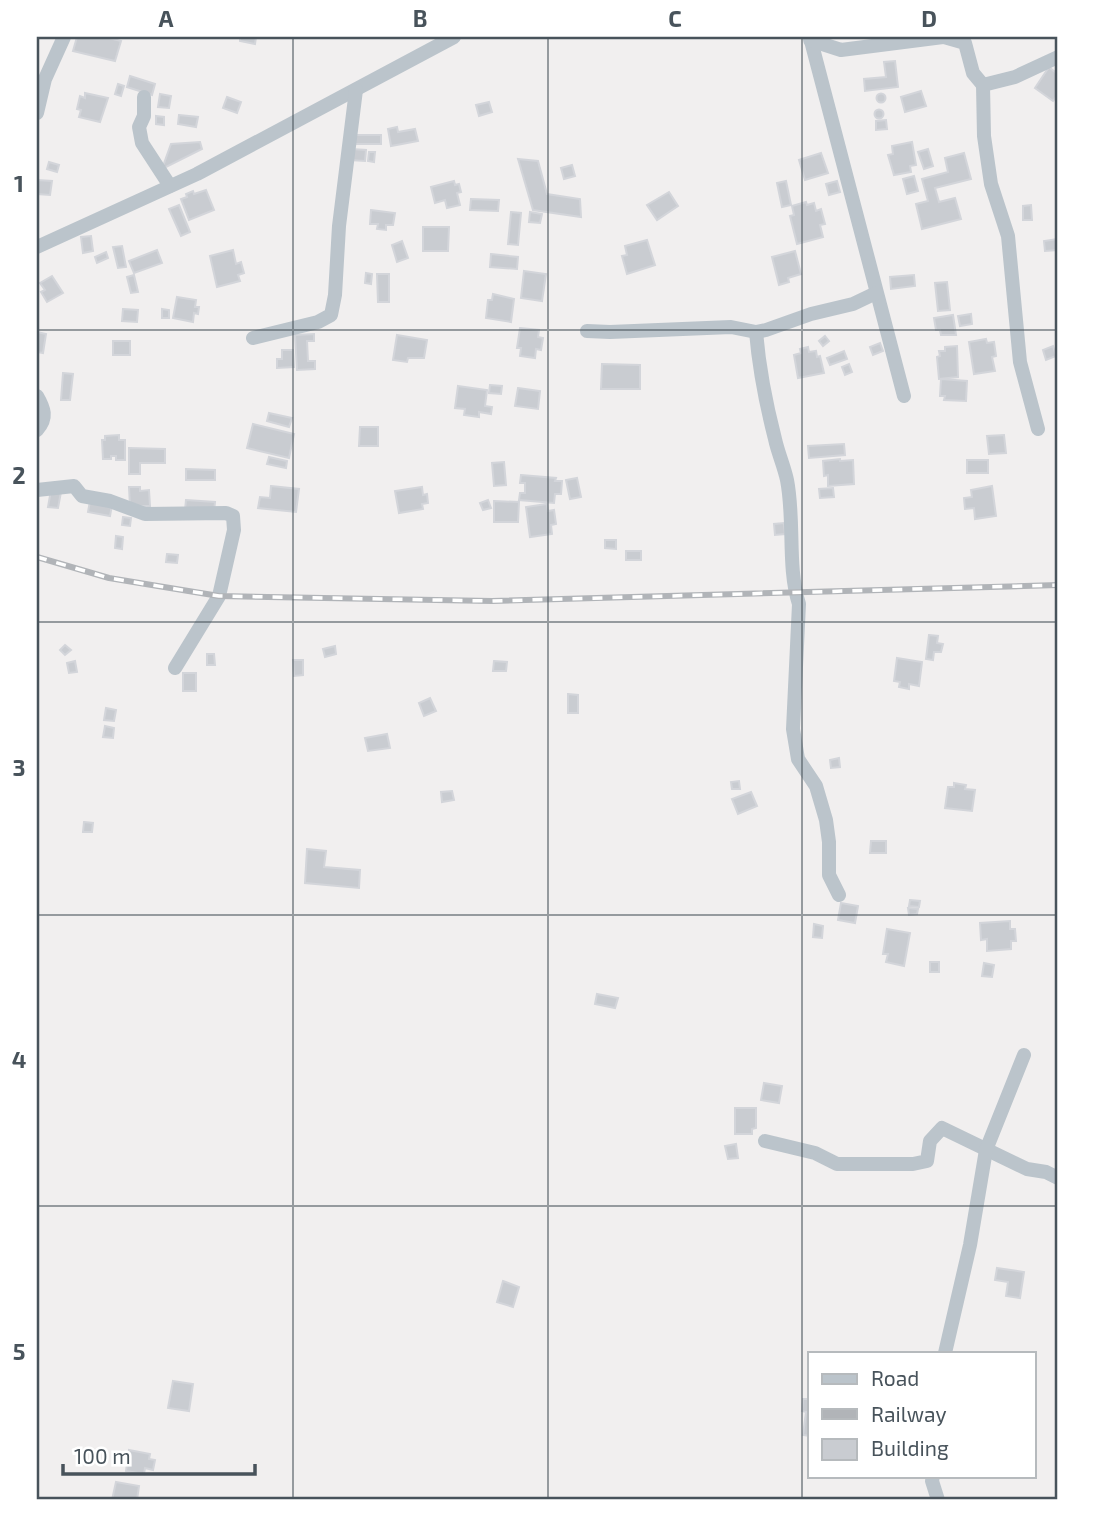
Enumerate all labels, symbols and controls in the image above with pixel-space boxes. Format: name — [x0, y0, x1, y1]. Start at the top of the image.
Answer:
text: A — [158, 4, 174, 32]
text: B — [413, 4, 427, 32]
text: C — [668, 4, 682, 32]
text: D — [921, 4, 937, 32]
text: 1 — [14, 169, 24, 197]
text: 2 — [12, 461, 26, 489]
text: 3 — [12, 753, 26, 781]
text: 4 — [12, 1045, 26, 1073]
text: 5 — [13, 1337, 25, 1365]
legend — [808, 1352, 1036, 1478]
text: Road — [871, 1365, 919, 1390]
text: Railway — [871, 1401, 947, 1426]
scale bar — [63, 1432, 256, 1476]
text: Building — [871, 1435, 949, 1460]
text: 100 m — [74, 1443, 131, 1468]

